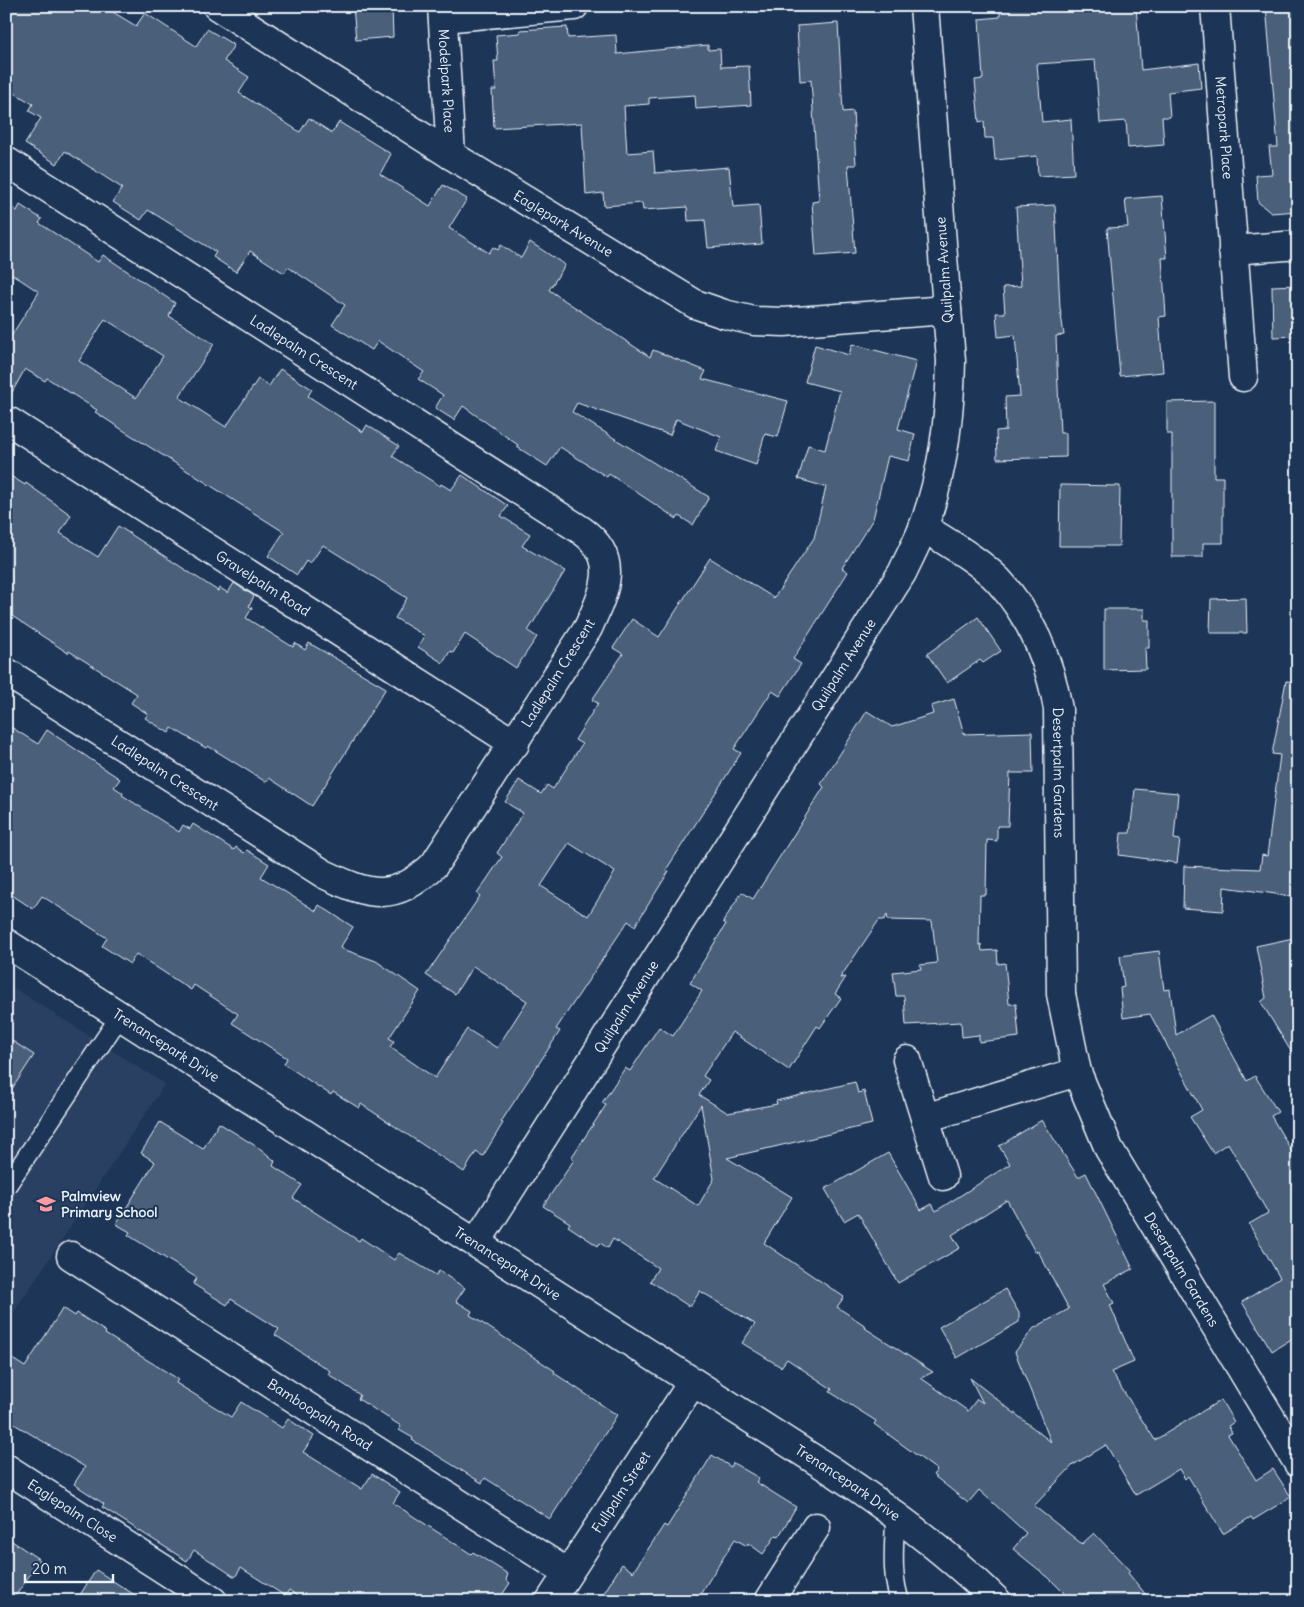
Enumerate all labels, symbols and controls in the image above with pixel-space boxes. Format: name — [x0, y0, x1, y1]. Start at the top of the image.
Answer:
street label: Modelpark Place — [434, 28, 459, 133]
street label: Metropark Place — [1211, 76, 1237, 180]
street label: Eaglepark Avenue — [510, 186, 616, 261]
street label: Quilpalm Avenue — [931, 216, 957, 324]
street label: Ladlepalm Crescent — [247, 311, 361, 394]
street label: Gravelpalm Road — [212, 546, 314, 620]
street label: Ladlepalm Crescent — [517, 615, 599, 731]
street label: Quilpalm Avenue — [807, 615, 880, 715]
street label: Desertpalm Gardens — [1049, 707, 1068, 838]
street label: Ladlepalm Crescent — [108, 732, 222, 815]
street label: Quilpalm Avenue — [590, 957, 662, 1057]
street label: Trenancepark Drive — [109, 1005, 223, 1086]
place label: Palmview Primary School — [61, 1187, 157, 1221]
school or university icon: Palmview Primary School — [35, 1193, 57, 1215]
street label: Desertpalm Gardens — [1140, 1209, 1223, 1330]
street label: Trenancepark Drive — [451, 1223, 564, 1304]
street label: Bamboopalm Road — [264, 1375, 375, 1455]
street label: Trenancepark Drive — [792, 1441, 904, 1525]
street label: Fullpalm Street — [588, 1448, 654, 1536]
street label: Eaglepalm Close — [24, 1475, 121, 1546]
scale bar — [25, 1552, 112, 1584]
text: 20 m — [32, 1559, 67, 1578]

